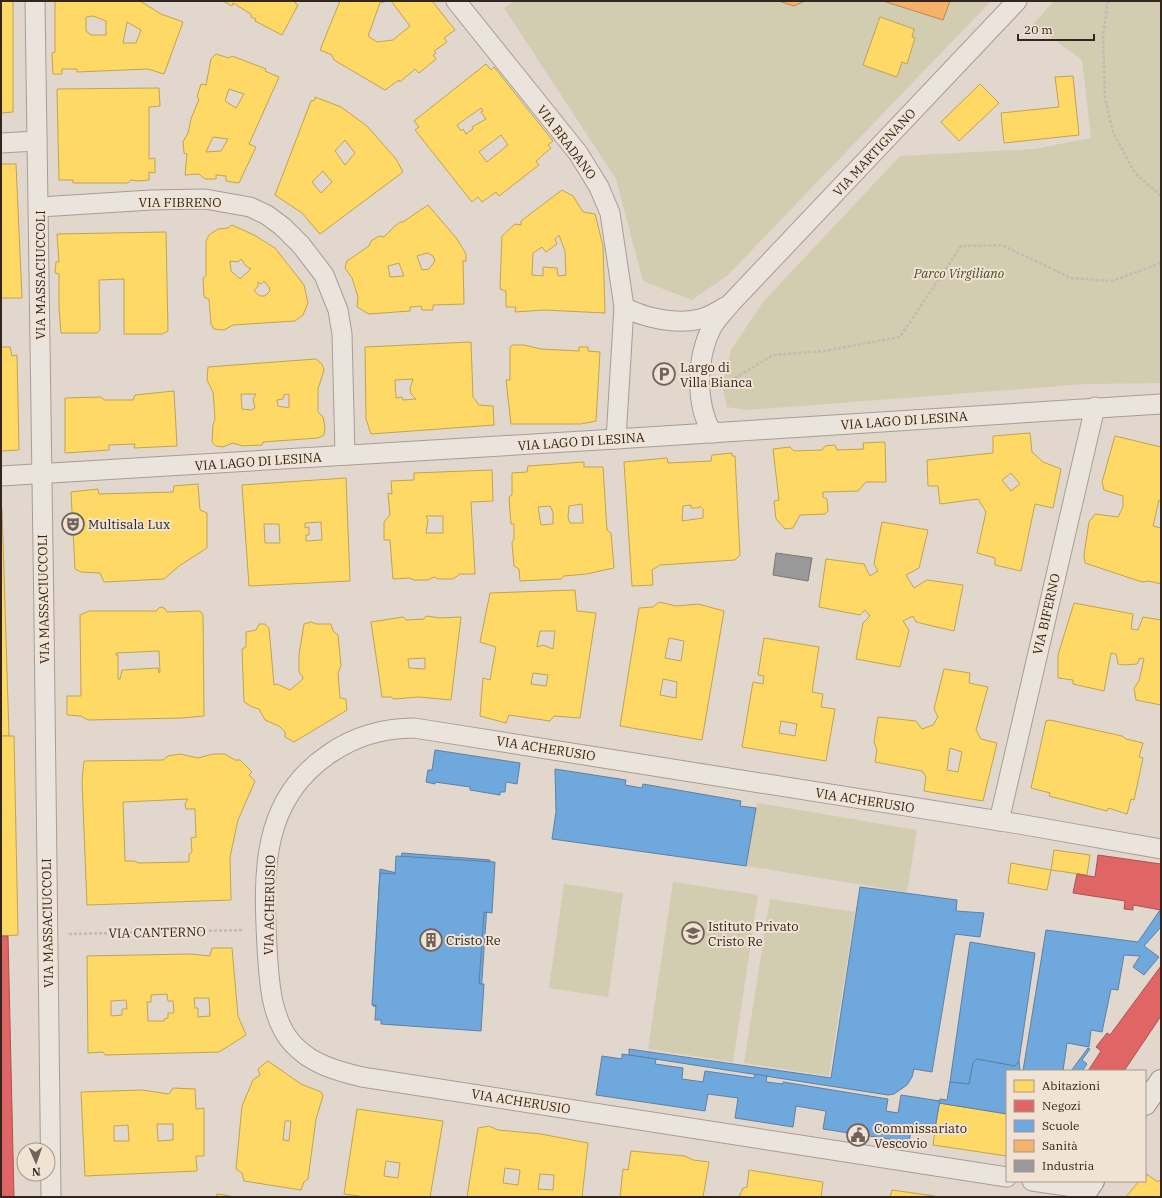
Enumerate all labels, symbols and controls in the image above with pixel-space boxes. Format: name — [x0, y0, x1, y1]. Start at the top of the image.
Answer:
scale bar — [1018, 16, 1094, 42]
text: 20 m — [1024, 22, 1053, 37]
street label: VIA BRADANO — [533, 102, 600, 183]
street label: VIA MARTIGNANO — [829, 105, 920, 200]
street label: VIA FIBRENO — [139, 194, 221, 211]
street label: VIA MASSACIUCCOLI — [32, 210, 49, 340]
park label: Parco Virgiliano — [913, 265, 1004, 282]
place label: Largo di Villa Bianca — [680, 359, 752, 391]
parking icon: Largo di Villa Bianca — [651, 361, 677, 387]
street label: VIA LAGO DI LESINA — [840, 408, 968, 433]
street label: VIA LAGO DI LESINA — [517, 429, 645, 454]
street label: VIA LAGO DI LESINA — [194, 449, 322, 474]
theatre icon: Multisala Lux — [60, 511, 86, 537]
place label: Multisala Lux — [88, 516, 170, 533]
street label: VIA MASSACIUCCOLI — [34, 534, 53, 664]
street label: VIA BIFERNO — [1029, 572, 1064, 656]
street label: VIA ACHERUSIO — [495, 732, 597, 765]
street label: VIA ACHERUSIO — [814, 784, 916, 817]
street label: VIA ACHERUSIO — [260, 855, 279, 955]
street label: VIA MASSACIUCCOLI — [38, 858, 57, 988]
place label: Istituto Privato Cristo Re — [708, 918, 799, 950]
school or university icon: Istituto Privato Cristo Re — [680, 920, 706, 946]
street label: VIA CANTERNO — [108, 923, 206, 942]
building icon: Cristo Re — [418, 927, 444, 953]
place label: Cristo Re — [446, 932, 501, 949]
legend — [1006, 1070, 1146, 1182]
text: Abitazioni — [1042, 1078, 1100, 1093]
street label: VIA ACHERUSIO — [470, 1085, 572, 1118]
text: Negozi — [1042, 1098, 1081, 1113]
text: Scuole — [1042, 1118, 1079, 1133]
place label: Commissariato Vescovio — [874, 1120, 967, 1152]
public building icon: Commissariato Vescovio — [845, 1122, 871, 1148]
text: Sanità — [1042, 1138, 1078, 1153]
north arrow — [16, 1142, 56, 1182]
text: Industria — [1042, 1158, 1095, 1173]
text: N — [31, 1165, 41, 1179]

